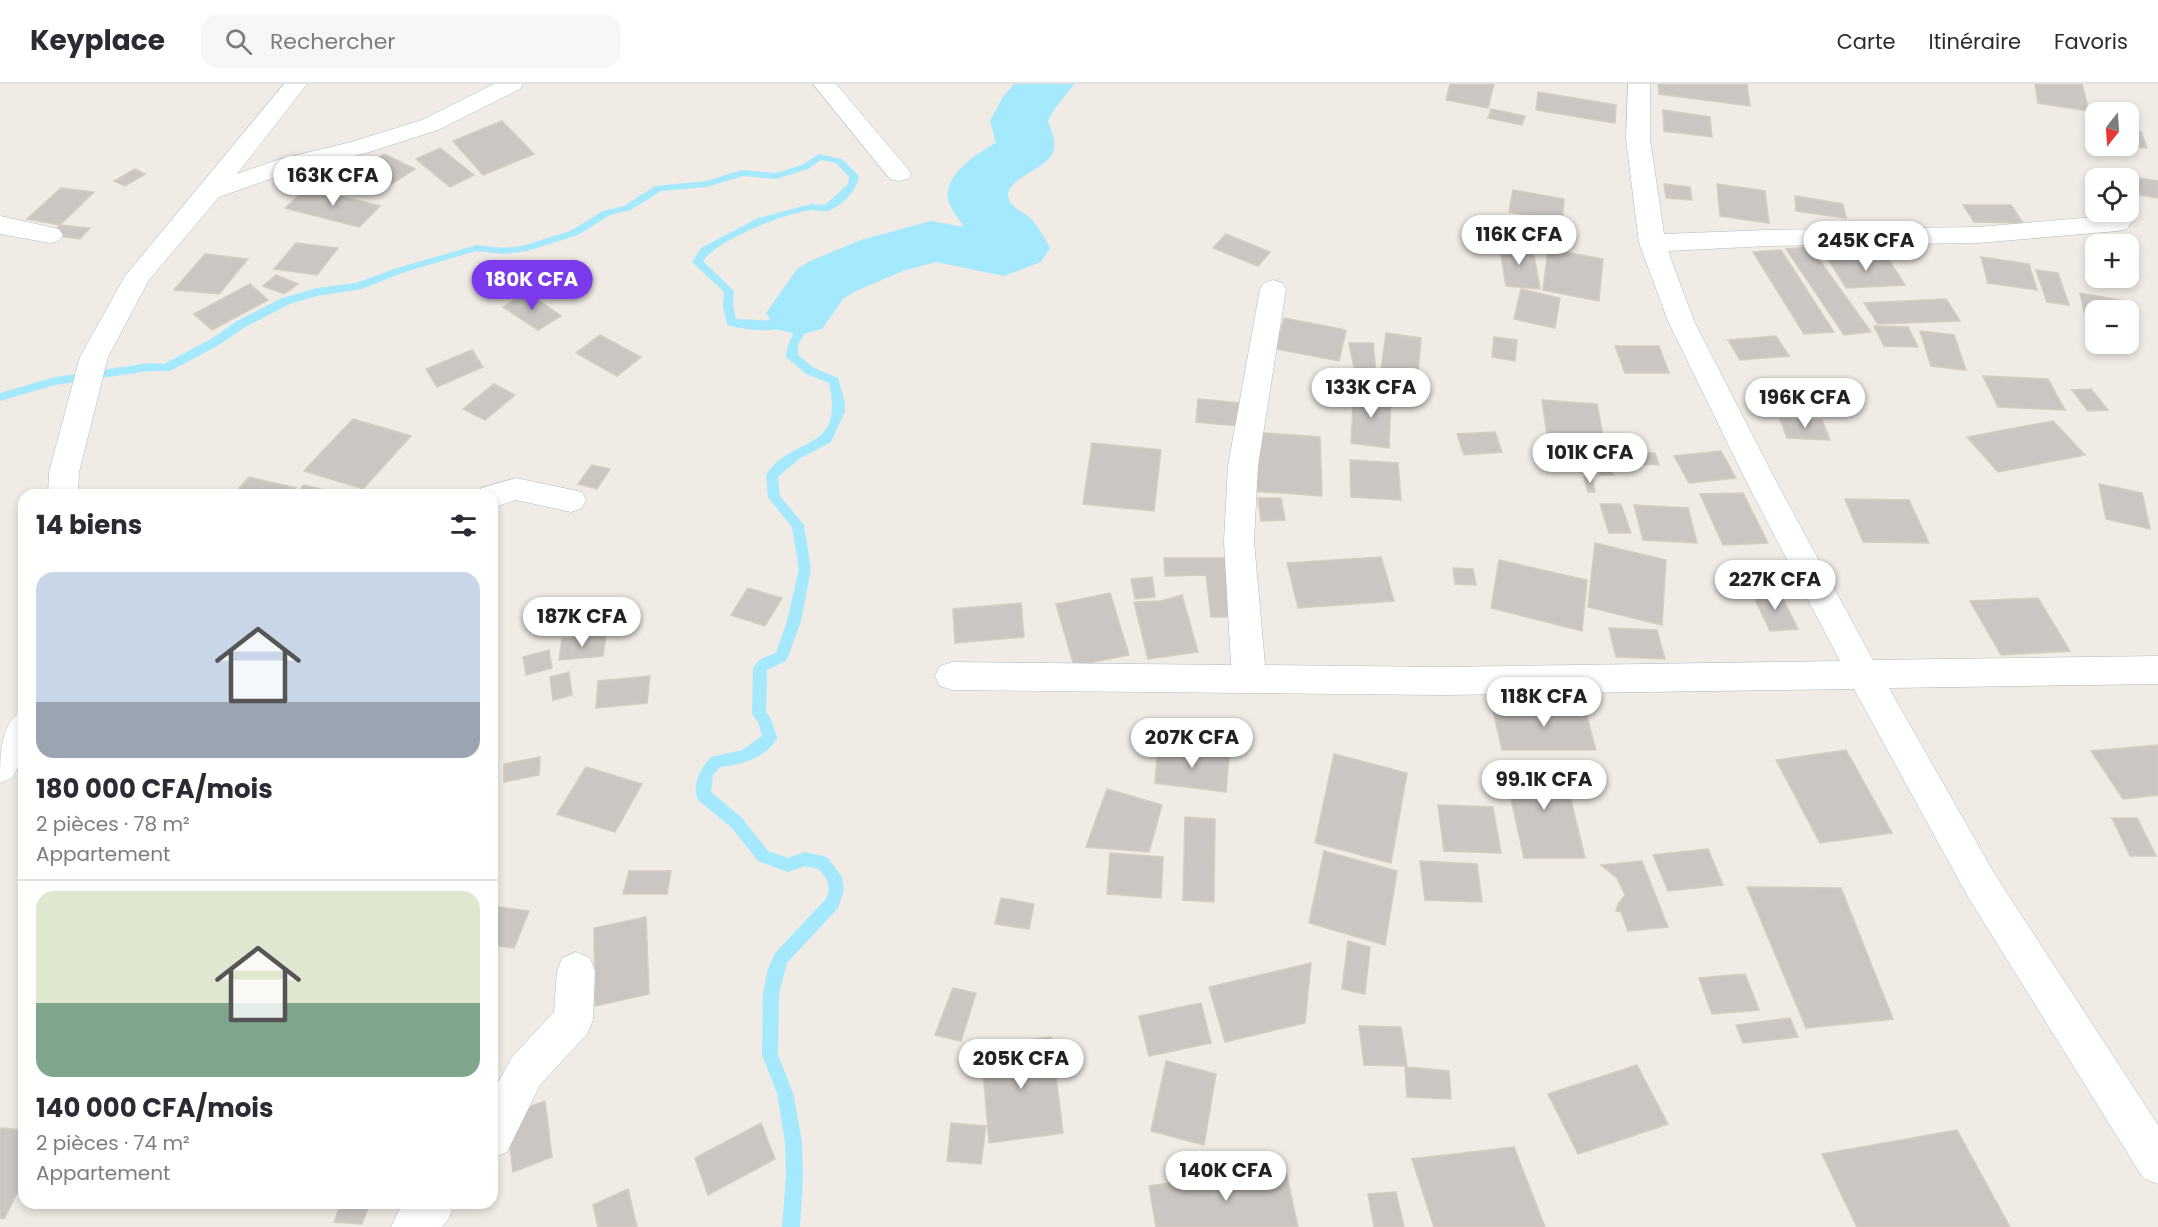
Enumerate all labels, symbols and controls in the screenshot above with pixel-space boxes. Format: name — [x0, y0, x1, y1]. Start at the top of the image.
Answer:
search box — [201, 14, 621, 68]
text: Keyplace — [30, 21, 165, 60]
icon: search — [222, 25, 255, 58]
text: Rechercher — [270, 26, 396, 57]
text: Carte — [1837, 27, 1896, 56]
text: Itinéraire — [1929, 27, 2021, 56]
text: Favoris — [2054, 27, 2128, 56]
north arrow — [2085, 102, 2139, 156]
map controls — [2085, 102, 2139, 354]
pin: 163K CFA — [271, 156, 395, 207]
text: 163K CFA — [287, 161, 379, 189]
button: locate — [2085, 168, 2139, 222]
pin: 116K CFA — [1457, 215, 1581, 266]
text: 116K CFA — [1476, 220, 1562, 248]
pin: 245K CFA — [1804, 221, 1928, 272]
text: 245K CFA — [1817, 226, 1915, 254]
button: + — [2085, 234, 2139, 288]
pin: 180K CFA — [470, 260, 594, 311]
text: 180K CFA — [486, 265, 578, 293]
button: − — [2085, 300, 2139, 354]
pin: 133K CFA — [1309, 368, 1433, 419]
text: 133K CFA — [1326, 373, 1416, 401]
pin: 196K CFA — [1743, 378, 1867, 429]
text: 196K CFA — [1759, 383, 1851, 411]
pin: 101K CFA — [1528, 433, 1652, 484]
text: 101K CFA — [1546, 438, 1634, 466]
text: 14 biens — [36, 507, 142, 543]
icon: filters — [447, 509, 480, 542]
pin: 227K CFA — [1713, 560, 1837, 611]
text: 227K CFA — [1729, 565, 1821, 593]
pin: 187K CFA — [520, 597, 644, 648]
text: 187K CFA — [537, 602, 627, 630]
icon: home — [204, 611, 312, 719]
pin: 118K CFA — [1482, 677, 1606, 728]
text: 118K CFA — [1500, 682, 1588, 710]
pin: 207K CFA — [1130, 718, 1254, 769]
text: 207K CFA — [1145, 723, 1239, 751]
pin: 99.1K CFA — [1475, 760, 1613, 811]
text: 99.1K CFA — [1496, 765, 1592, 793]
text: 180 000 CFA/mois — [36, 771, 273, 807]
text: 2 pièces · 78 m² — [36, 810, 190, 838]
text: Appartement — [36, 840, 170, 868]
icon: home — [204, 930, 312, 1038]
pin: 205K CFA — [959, 1039, 1083, 1090]
text: 205K CFA — [973, 1044, 1069, 1072]
text: 140 000 CFA/mois — [36, 1090, 273, 1126]
text: 2 pièces · 74 m² — [36, 1129, 190, 1157]
pin: 140K CFA — [1164, 1151, 1288, 1202]
text: 140K CFA — [1179, 1156, 1273, 1184]
text: Appartement — [36, 1159, 170, 1187]

